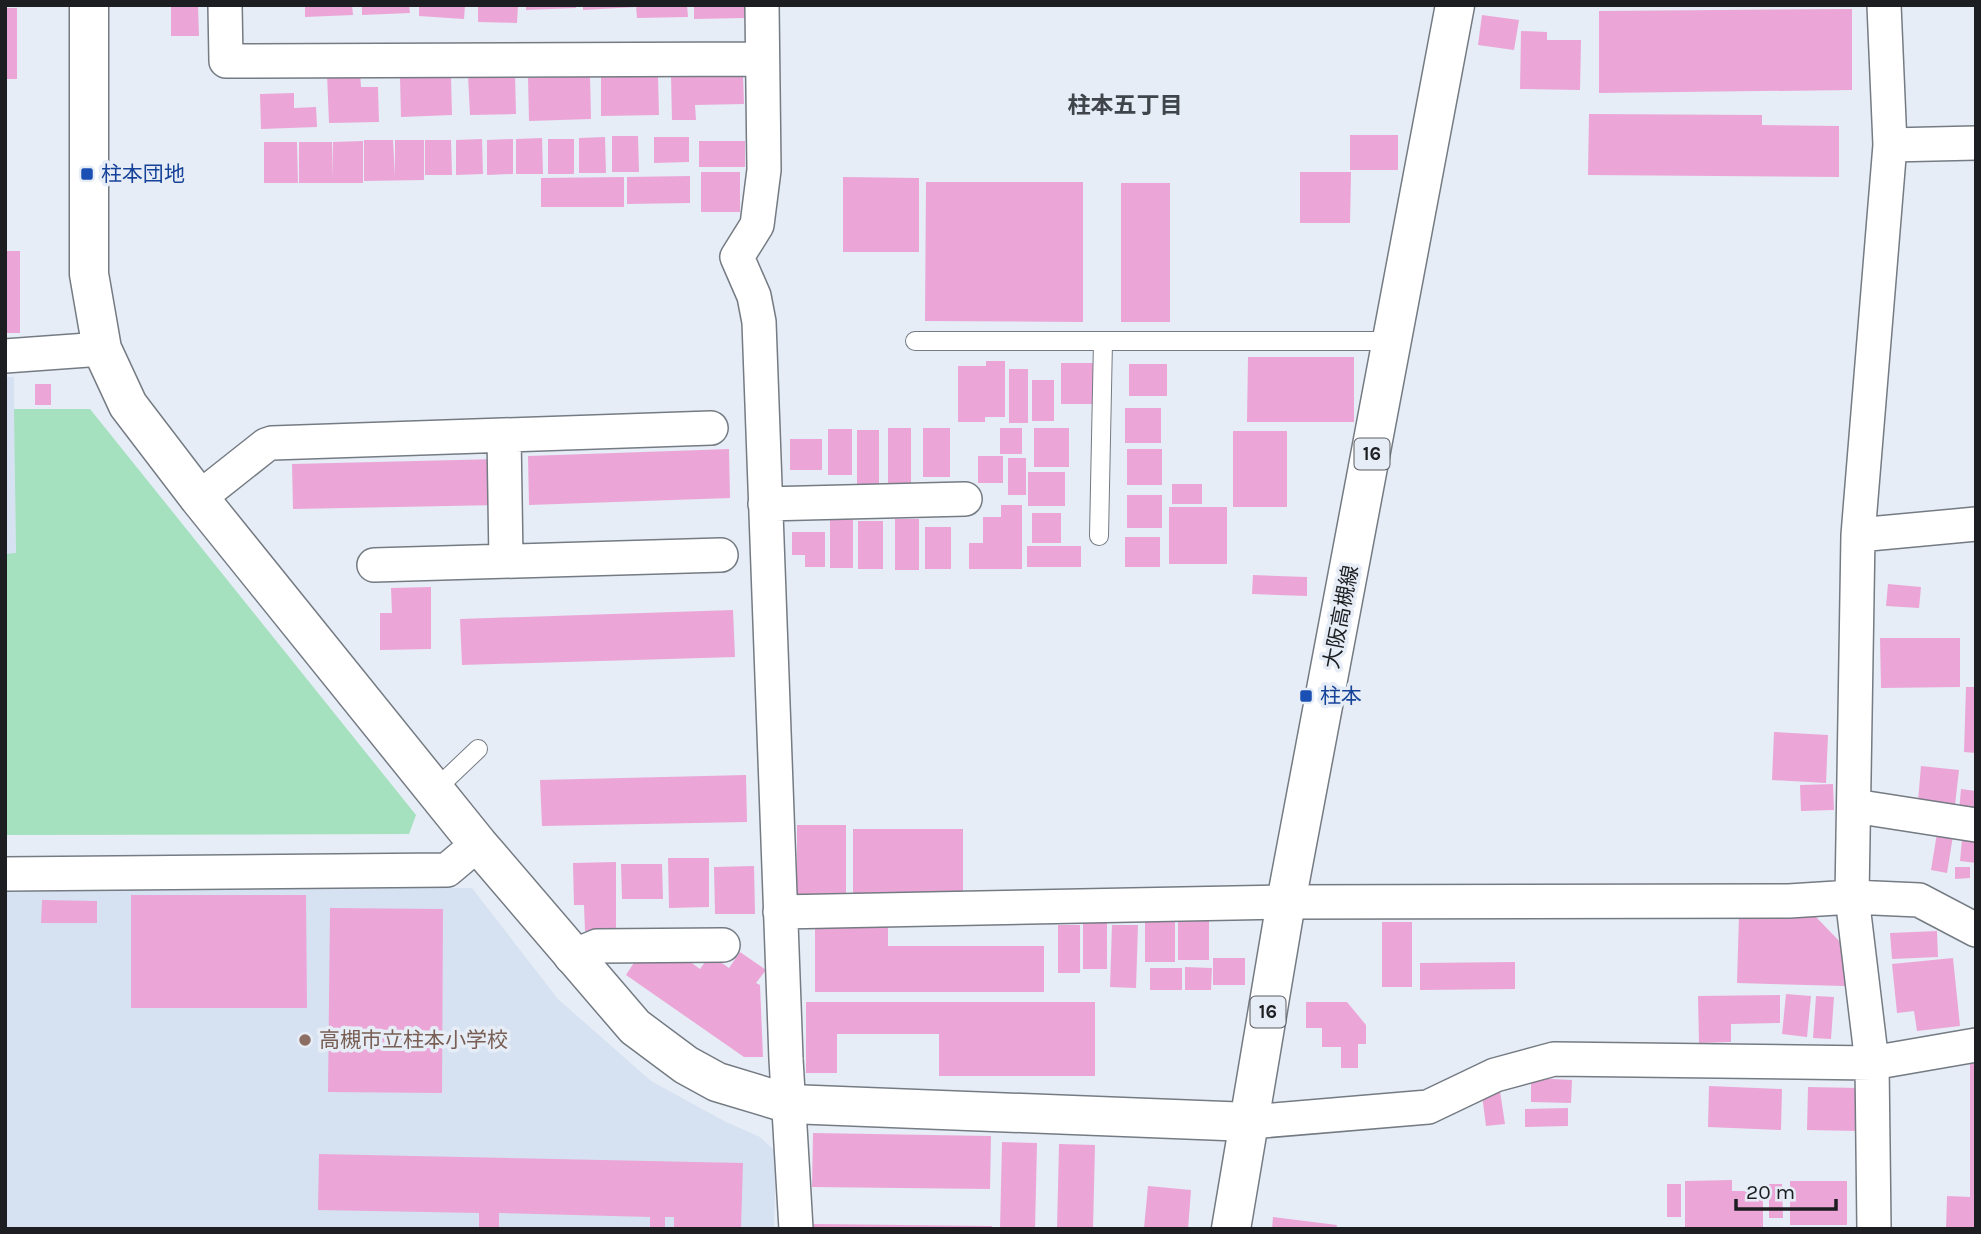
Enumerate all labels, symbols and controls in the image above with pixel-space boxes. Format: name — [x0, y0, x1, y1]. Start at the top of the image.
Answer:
district label: 柱本五丁目 — [1068, 92, 1183, 119]
place label: 柱本団地 — [101, 162, 185, 186]
marker: 柱本団地 — [79, 166, 95, 182]
road number: 16 — [1354, 438, 1390, 470]
street label: 大阪高槻線 — [1319, 563, 1363, 671]
place label: 柱本 — [1320, 684, 1362, 708]
marker: 柱本 — [1298, 688, 1314, 704]
road number: 16 — [1250, 996, 1286, 1028]
place label: 高槻市立柱本小学校 — [319, 1028, 508, 1052]
marker: 高槻市立柱本小学校 — [297, 1032, 313, 1048]
scale bar — [1736, 1168, 1836, 1212]
text: 20 m — [1746, 1180, 1795, 1204]

